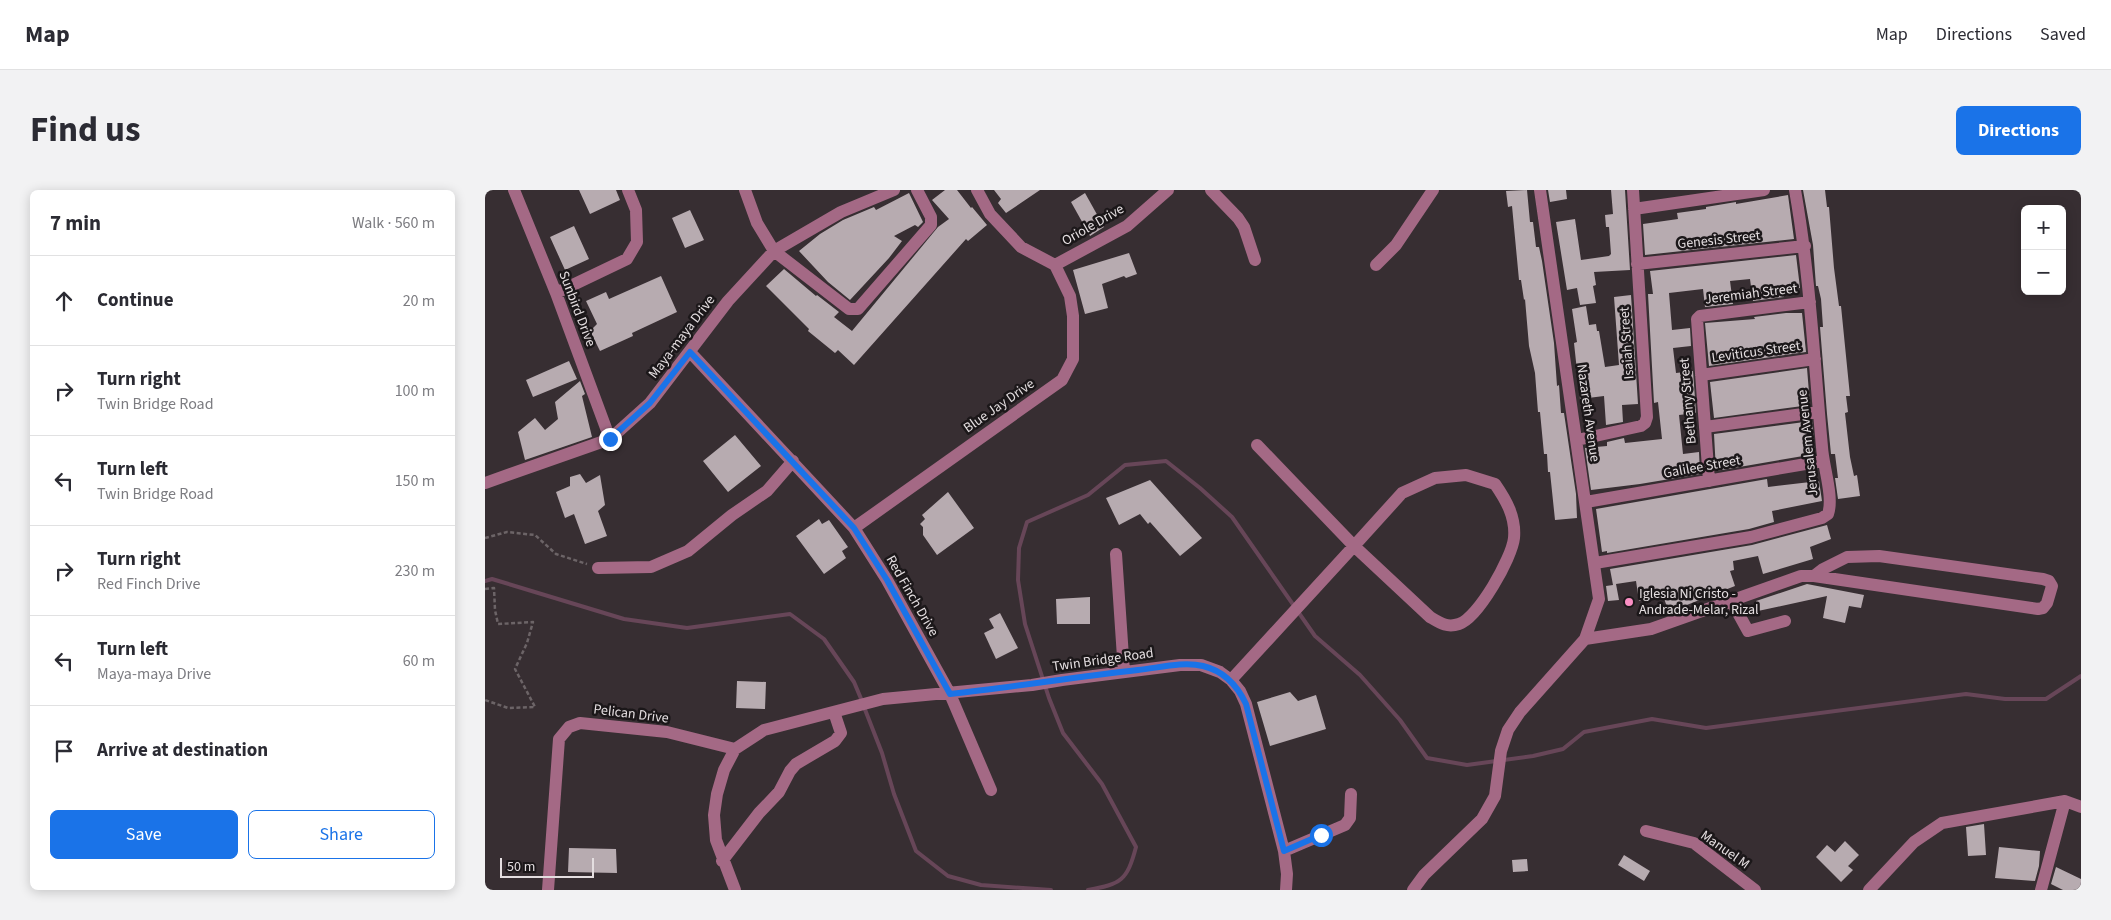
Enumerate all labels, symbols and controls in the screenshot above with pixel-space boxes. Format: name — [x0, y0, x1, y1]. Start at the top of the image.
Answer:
text: Map — [25, 17, 70, 52]
text: Map — [1876, 22, 1908, 47]
text: Directions — [1936, 22, 2012, 47]
text: Saved — [2040, 22, 2086, 47]
text: Find us — [30, 105, 140, 155]
button: Directions — [1956, 106, 2081, 155]
street label: Oriole Drive — [1058, 199, 1128, 251]
map controls — [2021, 205, 2066, 295]
button: + — [2021, 205, 2066, 250]
text: 7 min — [50, 208, 101, 238]
text: Walk · 560 m — [352, 212, 435, 234]
street label: Genesis Street — [1677, 226, 1762, 254]
button: − — [2021, 250, 2066, 295]
street label: Sunbird Drive — [553, 268, 601, 350]
street label: Jeremiah Street — [1704, 278, 1799, 310]
icon: ahead — [50, 287, 78, 315]
text: Continue — [97, 287, 174, 314]
text: 20 m — [403, 290, 435, 312]
street label: Maya-maya Drive — [644, 291, 720, 383]
street label: Isaiah Street — [1614, 306, 1640, 380]
street label: Leviticus Street — [1710, 336, 1802, 368]
street label: Bethany Street — [1674, 357, 1702, 445]
street label: Nazareth Avenue — [1571, 363, 1605, 463]
text: Turn right — [97, 366, 181, 393]
street label: Blue Jay Drive — [959, 374, 1039, 438]
icon: right — [50, 377, 78, 405]
text: 100 m — [395, 380, 435, 402]
street label: Jerusalem Avenue — [1792, 389, 1824, 497]
text: Twin Bridge Road — [97, 393, 214, 415]
route end — [599, 428, 622, 451]
street label: Galilee Street — [1662, 450, 1742, 484]
text: Turn left — [97, 456, 168, 483]
icon: left — [50, 467, 78, 495]
text: 150 m — [395, 470, 435, 492]
text: Twin Bridge Road — [97, 483, 214, 505]
text: Turn right — [97, 546, 181, 573]
street label: Red Finch Drive — [881, 552, 943, 640]
icon: right — [50, 557, 78, 585]
text: 230 m — [395, 560, 435, 582]
text: Red Finch Drive — [97, 573, 200, 595]
place label: Iglesia Ni Cristo - Andrade-Melar, Rizal — [1639, 584, 1759, 620]
marker: Iglesia Ni Cristo - Andrade-Melar, Rizal — [1623, 596, 1635, 608]
text: Turn left — [97, 636, 168, 663]
street label: Twin Bridge Road — [1051, 643, 1155, 677]
icon: left — [50, 647, 78, 675]
text: 60 m — [403, 650, 435, 672]
text: Maya-maya Drive — [97, 663, 211, 685]
street label: Pelican Drive — [592, 699, 670, 729]
icon: arrive — [50, 737, 78, 765]
text: Arrive at destination — [97, 737, 268, 764]
button: Save — [50, 810, 238, 859]
button: Share — [248, 810, 435, 859]
route start — [1310, 824, 1333, 847]
street label: Manuel M — [1696, 826, 1754, 874]
scale bar — [500, 855, 594, 878]
text: 50 m — [507, 857, 535, 877]

